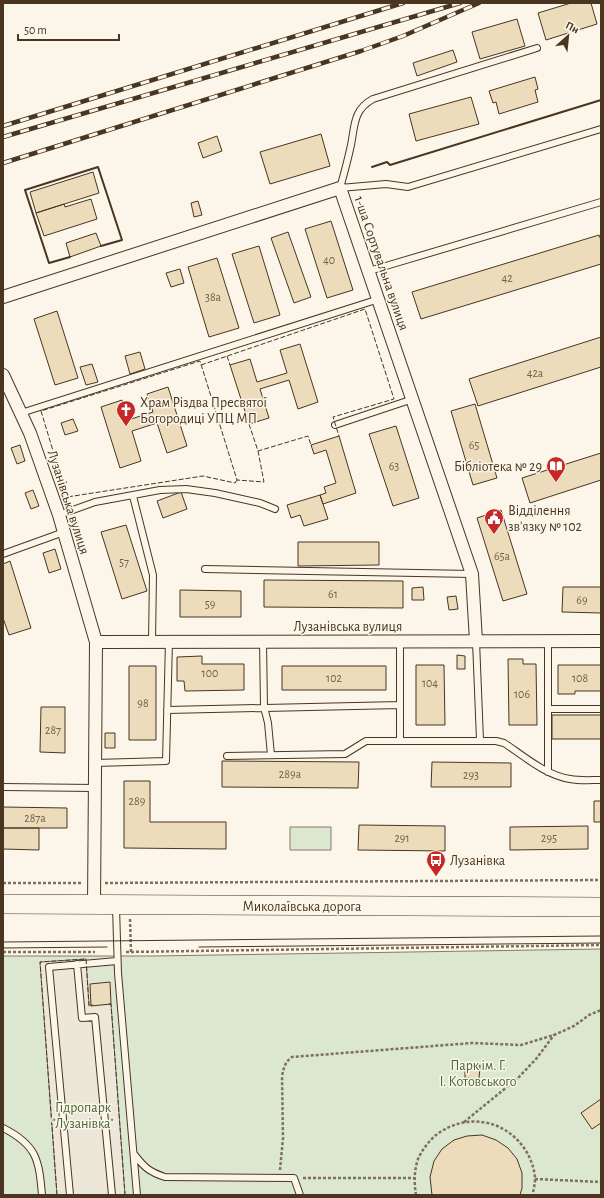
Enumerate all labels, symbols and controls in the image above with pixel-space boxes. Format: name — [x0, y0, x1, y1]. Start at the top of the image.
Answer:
scale bar — [18, 16, 119, 42]
north arrow — [548, 16, 588, 56]
text: Пн — [564, 20, 581, 35]
text: 50 m — [24, 24, 47, 36]
street label: 1-ша Сортувальна вулиця — [351, 194, 411, 332]
house number: 40 — [323, 254, 335, 266]
house number: 42 — [501, 272, 513, 284]
house number: 38а — [205, 291, 222, 303]
house number: 42а — [527, 367, 544, 379]
place label: Храм Різдва Пресвятої Богородиці УПЦ МП — [140, 396, 267, 426]
church icon: Храм Різдва Пресвятої Богородиці УПЦ МП — [115, 399, 137, 427]
house number: 65 — [469, 439, 479, 451]
street label: Лузанівська вулиця — [45, 448, 92, 556]
library icon: Бібліотека № 29 — [545, 455, 567, 483]
house number: 63 — [389, 460, 399, 472]
place label: Бібліотека № 29 — [454, 460, 542, 474]
place label: Відділення зв'язку № 102 — [508, 504, 582, 534]
public building icon: Відділення зв'язку № 102 — [483, 507, 505, 535]
house number: 65а — [494, 550, 511, 562]
house number: 57 — [119, 556, 129, 568]
house number: 61 — [328, 588, 338, 600]
house number: 69 — [576, 594, 588, 606]
house number: 59 — [205, 598, 216, 610]
street label: Лузанівська вулиця — [294, 620, 402, 634]
house number: 100 — [202, 667, 218, 679]
house number: 102 — [326, 672, 342, 684]
house number: 108 — [572, 672, 588, 684]
house number: 104 — [422, 677, 438, 689]
house number: 106 — [514, 688, 530, 700]
house number: 98 — [137, 697, 149, 709]
house number: 287 — [45, 724, 61, 736]
house number: 289а — [279, 768, 302, 780]
house number: 293 — [463, 769, 479, 781]
house number: 289 — [129, 795, 146, 807]
house number: 287а — [24, 812, 46, 824]
house number: 291 — [394, 832, 410, 844]
house number: 295 — [541, 832, 557, 844]
bus stop icon: Лузанівка — [425, 849, 447, 877]
place label: Лузанівка — [450, 854, 506, 868]
street label: Миколаївська дорога — [243, 900, 362, 914]
park label: Парк ім. Г. І. Котовського — [439, 1059, 517, 1089]
park label: Гідропарк "Лузанівка" — [52, 1101, 114, 1131]

